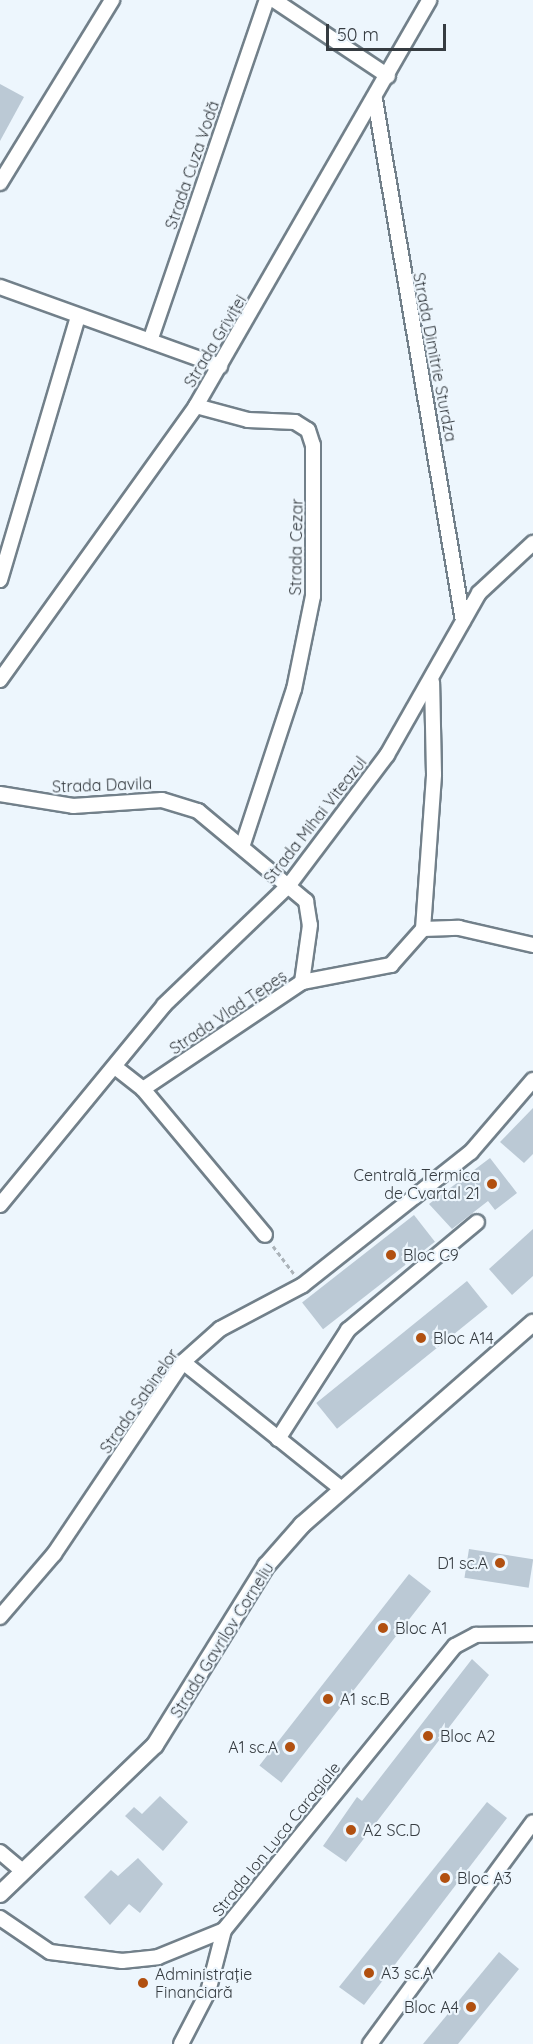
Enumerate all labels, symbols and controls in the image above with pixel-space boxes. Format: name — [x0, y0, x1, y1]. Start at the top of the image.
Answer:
scale bar — [329, 12, 449, 50]
text: 50 m — [337, 23, 379, 46]
street label: Strada Cuza Vodă — [161, 98, 223, 232]
street label: Strada Dimitrie Sturdza — [409, 271, 461, 443]
street label: Strada Griviței — [180, 291, 250, 391]
street label: Strada Cezar — [286, 498, 306, 596]
street label: Strada Mihai Viteazul — [259, 753, 371, 887]
street label: Strada Davila — [52, 774, 152, 796]
street label: Strada Vlad Țepeș — [166, 966, 290, 1058]
place label: Centrală Termica de Cvartal 21 — [353, 1165, 480, 1203]
marker: Centrală Termica de Cvartal 21 — [485, 1177, 499, 1191]
place label: Bloc C9 — [403, 1245, 459, 1265]
marker: Bloc C9 — [384, 1248, 398, 1262]
place label: Bloc A14 — [433, 1328, 494, 1348]
marker: Bloc A14 — [414, 1331, 428, 1345]
street label: Strada Sabinelor — [96, 1345, 182, 1457]
place label: D1 sc.A — [437, 1553, 488, 1573]
marker: D1 sc.A — [493, 1556, 507, 1570]
street label: Strada Gavrilov Corneliu — [166, 1559, 278, 1721]
place label: Bloc A1 — [395, 1618, 447, 1638]
marker: Bloc A1 — [376, 1621, 390, 1635]
place label: A1 sc.B — [340, 1689, 390, 1709]
marker: A1 sc.B — [321, 1692, 335, 1706]
place label: Bloc A2 — [440, 1726, 495, 1746]
marker: Bloc A2 — [421, 1729, 435, 1743]
place label: A1 sc.A — [228, 1737, 278, 1757]
marker: A1 sc.A — [283, 1740, 297, 1754]
street label: Strada Ion Luca Caragiale — [208, 1758, 344, 1920]
place label: A2 SC.D — [363, 1820, 420, 1840]
marker: A2 SC.D — [344, 1823, 358, 1837]
place label: Bloc A3 — [457, 1868, 512, 1888]
marker: Bloc A3 — [438, 1871, 452, 1885]
place label: A3 sc.A — [381, 1963, 433, 1983]
place label: Administrație Financiară — [155, 1964, 252, 2002]
marker: A3 sc.A — [362, 1966, 376, 1980]
marker: Administrație Financiară — [136, 1976, 150, 1990]
place label: Bloc A4 — [404, 1997, 459, 2017]
marker: Bloc A4 — [464, 2000, 478, 2014]

